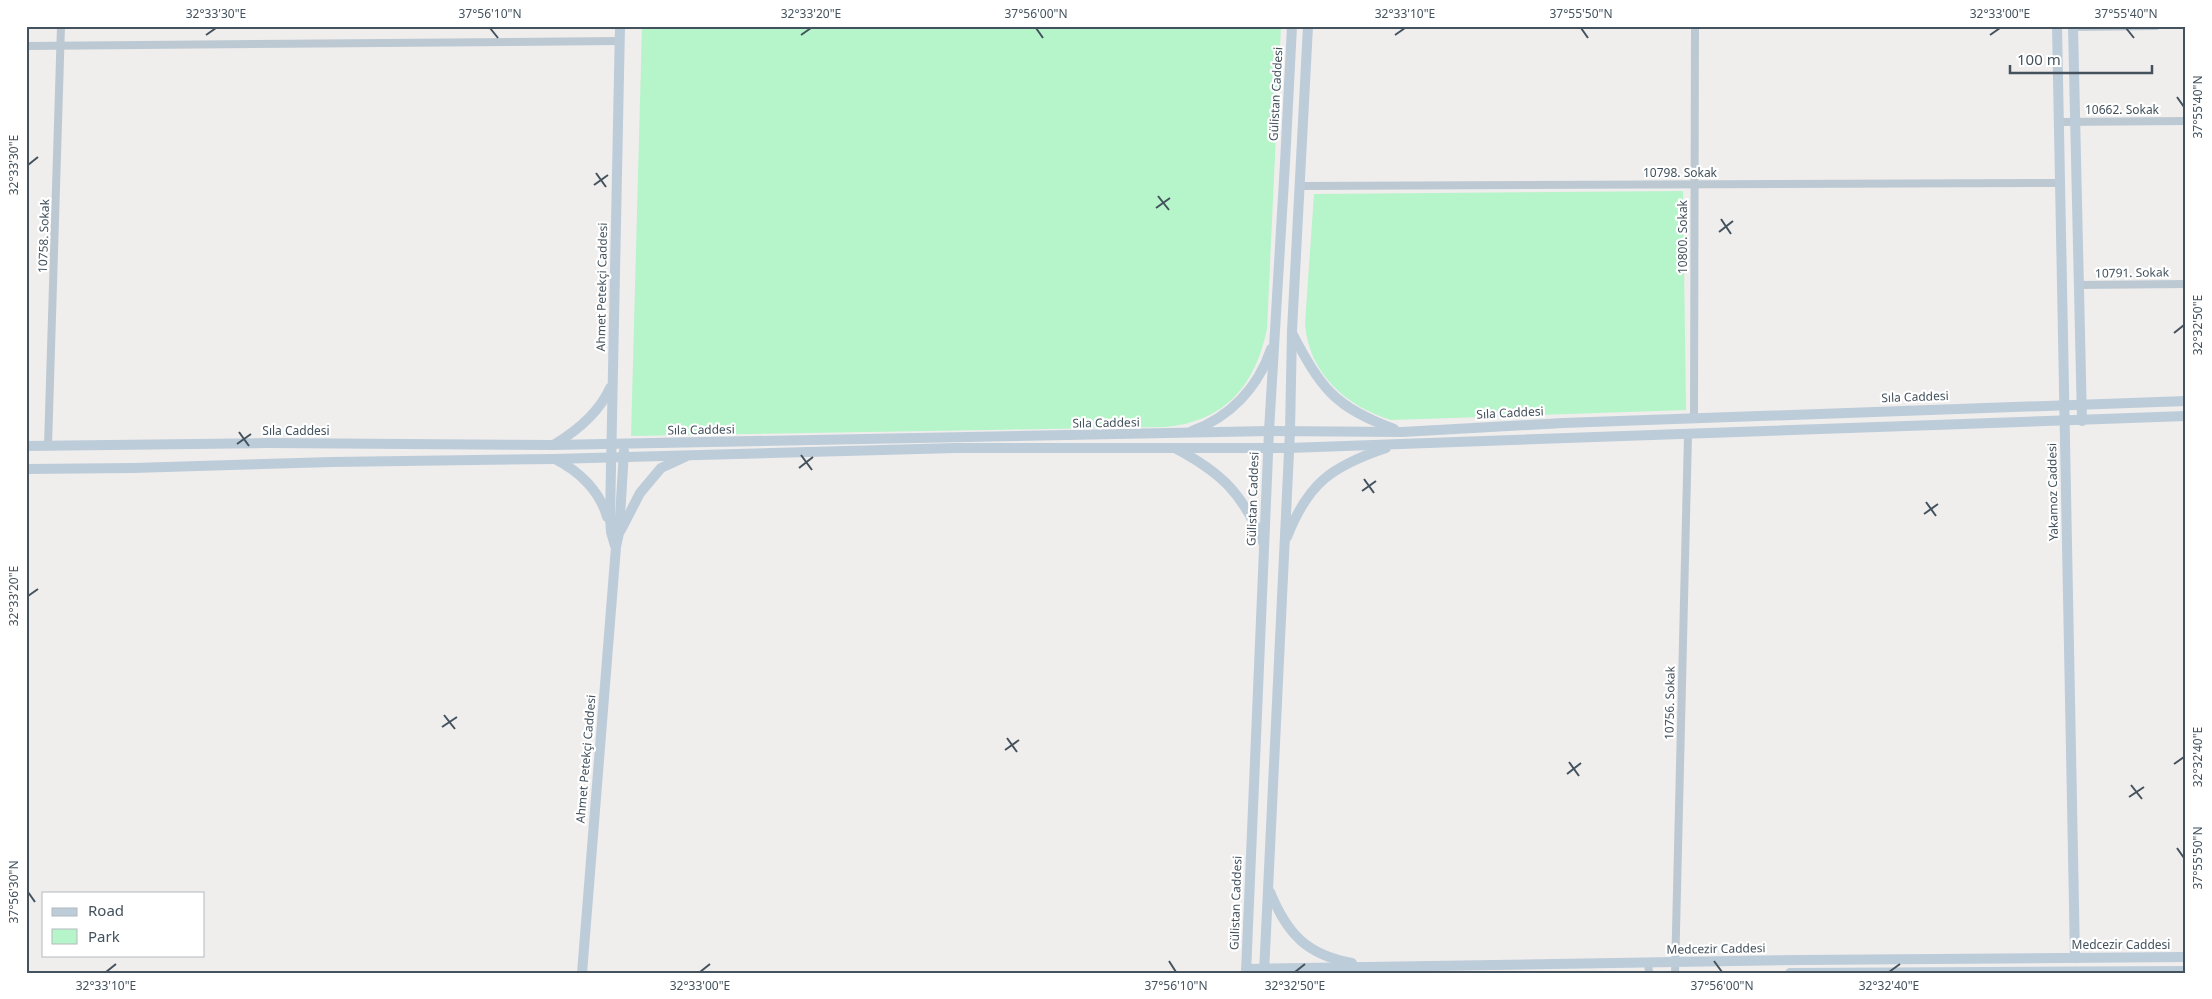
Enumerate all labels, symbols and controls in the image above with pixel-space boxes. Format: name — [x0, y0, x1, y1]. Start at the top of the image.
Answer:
text: 32°33'30"E — [186, 5, 246, 22]
text: 37°56'10"N — [458, 5, 522, 22]
text: 32°33'20"E — [781, 5, 841, 22]
text: 37°56'00"N — [1004, 5, 1068, 22]
text: 32°33'10"E — [1375, 5, 1435, 22]
text: 37°55'50"N — [1549, 5, 1613, 22]
text: 32°33'00"E — [1970, 5, 2030, 22]
text: 37°55'40"N — [2094, 5, 2158, 22]
scale bar — [2010, 42, 2152, 74]
street label: Gülistan Caddesi — [1265, 46, 1286, 142]
text: 100 m — [2017, 49, 2061, 69]
text: 37°55'40"N — [2189, 75, 2206, 139]
street label: 10662. Sokak — [2085, 101, 2160, 118]
text: 32°33'30"E — [5, 135, 22, 195]
street label: 10798. Sokak — [1643, 164, 1718, 181]
street label: 10758. Sokak — [34, 198, 53, 273]
street label: 10800. Sokak — [1674, 199, 1691, 274]
street label: Ahmet Petekçi Caddesi — [592, 222, 611, 351]
street label: 10791. Sokak — [2095, 263, 2170, 282]
text: 32°32'50"E — [2189, 295, 2206, 355]
street label: Sıla Caddesi — [1881, 387, 1949, 406]
street label: Sıla Caddesi — [1476, 402, 1544, 423]
street label: Sıla Caddesi — [1072, 413, 1140, 432]
street label: Sıla Caddesi — [667, 420, 735, 439]
street label: Sıla Caddesi — [262, 422, 330, 439]
street label: Yakamoz Caddesi — [2043, 443, 2062, 541]
street label: Gülistan Caddesi — [1242, 452, 1263, 546]
text: 32°33'20"E — [5, 566, 22, 626]
street label: 10756. Sokak — [1660, 665, 1679, 740]
street label: Ahmet Petekçi Caddesi — [571, 694, 600, 824]
text: 32°32'40"E — [2189, 727, 2206, 787]
text: 37°55'50"N — [2189, 826, 2206, 890]
street label: Gülistan Caddesi — [1225, 856, 1246, 950]
text: 37°56'30"N — [5, 860, 22, 924]
legend — [42, 892, 205, 956]
text: Road — [88, 900, 124, 920]
text: Park — [88, 926, 120, 946]
street label: Medcezir Caddesi — [2072, 936, 2170, 953]
street label: Medcezir Caddesi — [1666, 939, 1766, 958]
text: 32°33'10"E — [76, 977, 136, 994]
text: 32°33'00"E — [670, 977, 730, 994]
text: 37°56'10"N — [1144, 977, 1208, 994]
text: 32°32'50"E — [1265, 977, 1325, 994]
text: 37°56'00"N — [1690, 977, 1754, 994]
text: 32°32'40"E — [1859, 977, 1919, 994]

